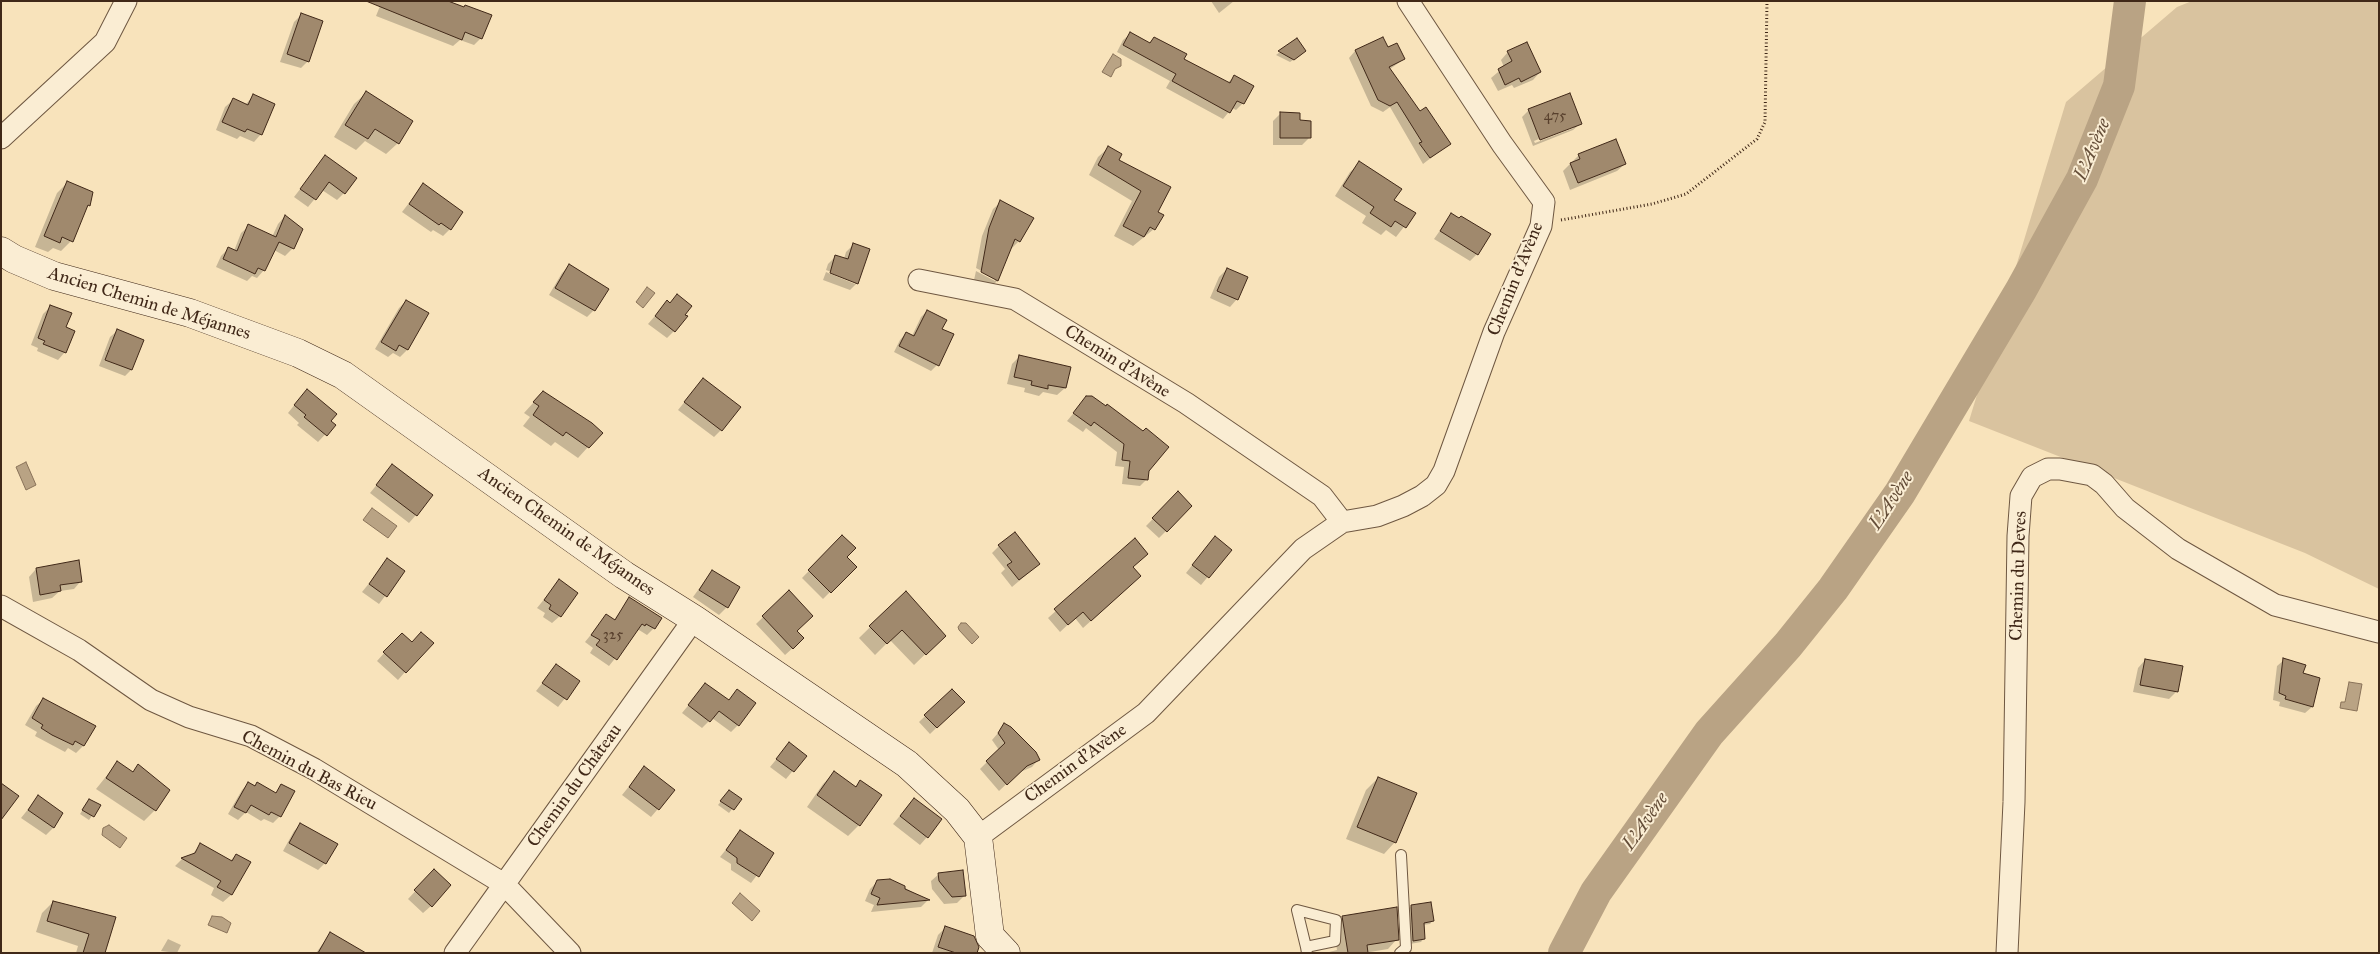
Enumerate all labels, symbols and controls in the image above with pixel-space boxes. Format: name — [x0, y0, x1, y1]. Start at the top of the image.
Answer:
house number: 475 — [1544, 107, 1566, 125]
water label: L'Avène — [2070, 116, 2116, 184]
street label: Chemin d'Avène — [1483, 219, 1549, 339]
street label: Ancien Chemin de Méjannes — [45, 263, 253, 345]
street label: Chemin d'Avène — [1060, 321, 1174, 403]
street label: Ancien Chemin de Méjannes — [474, 463, 658, 601]
water label: L'Avène — [1865, 468, 1919, 534]
street label: Chemin du Deves — [2006, 511, 2032, 641]
house number: 325 — [603, 626, 623, 644]
street label: Chemin du Château — [523, 720, 627, 852]
street label: Chemin d'Avène — [1021, 720, 1131, 808]
street label: Chemin du Bas Rieu — [238, 726, 380, 816]
water label: L'Avène — [1618, 789, 1674, 855]

